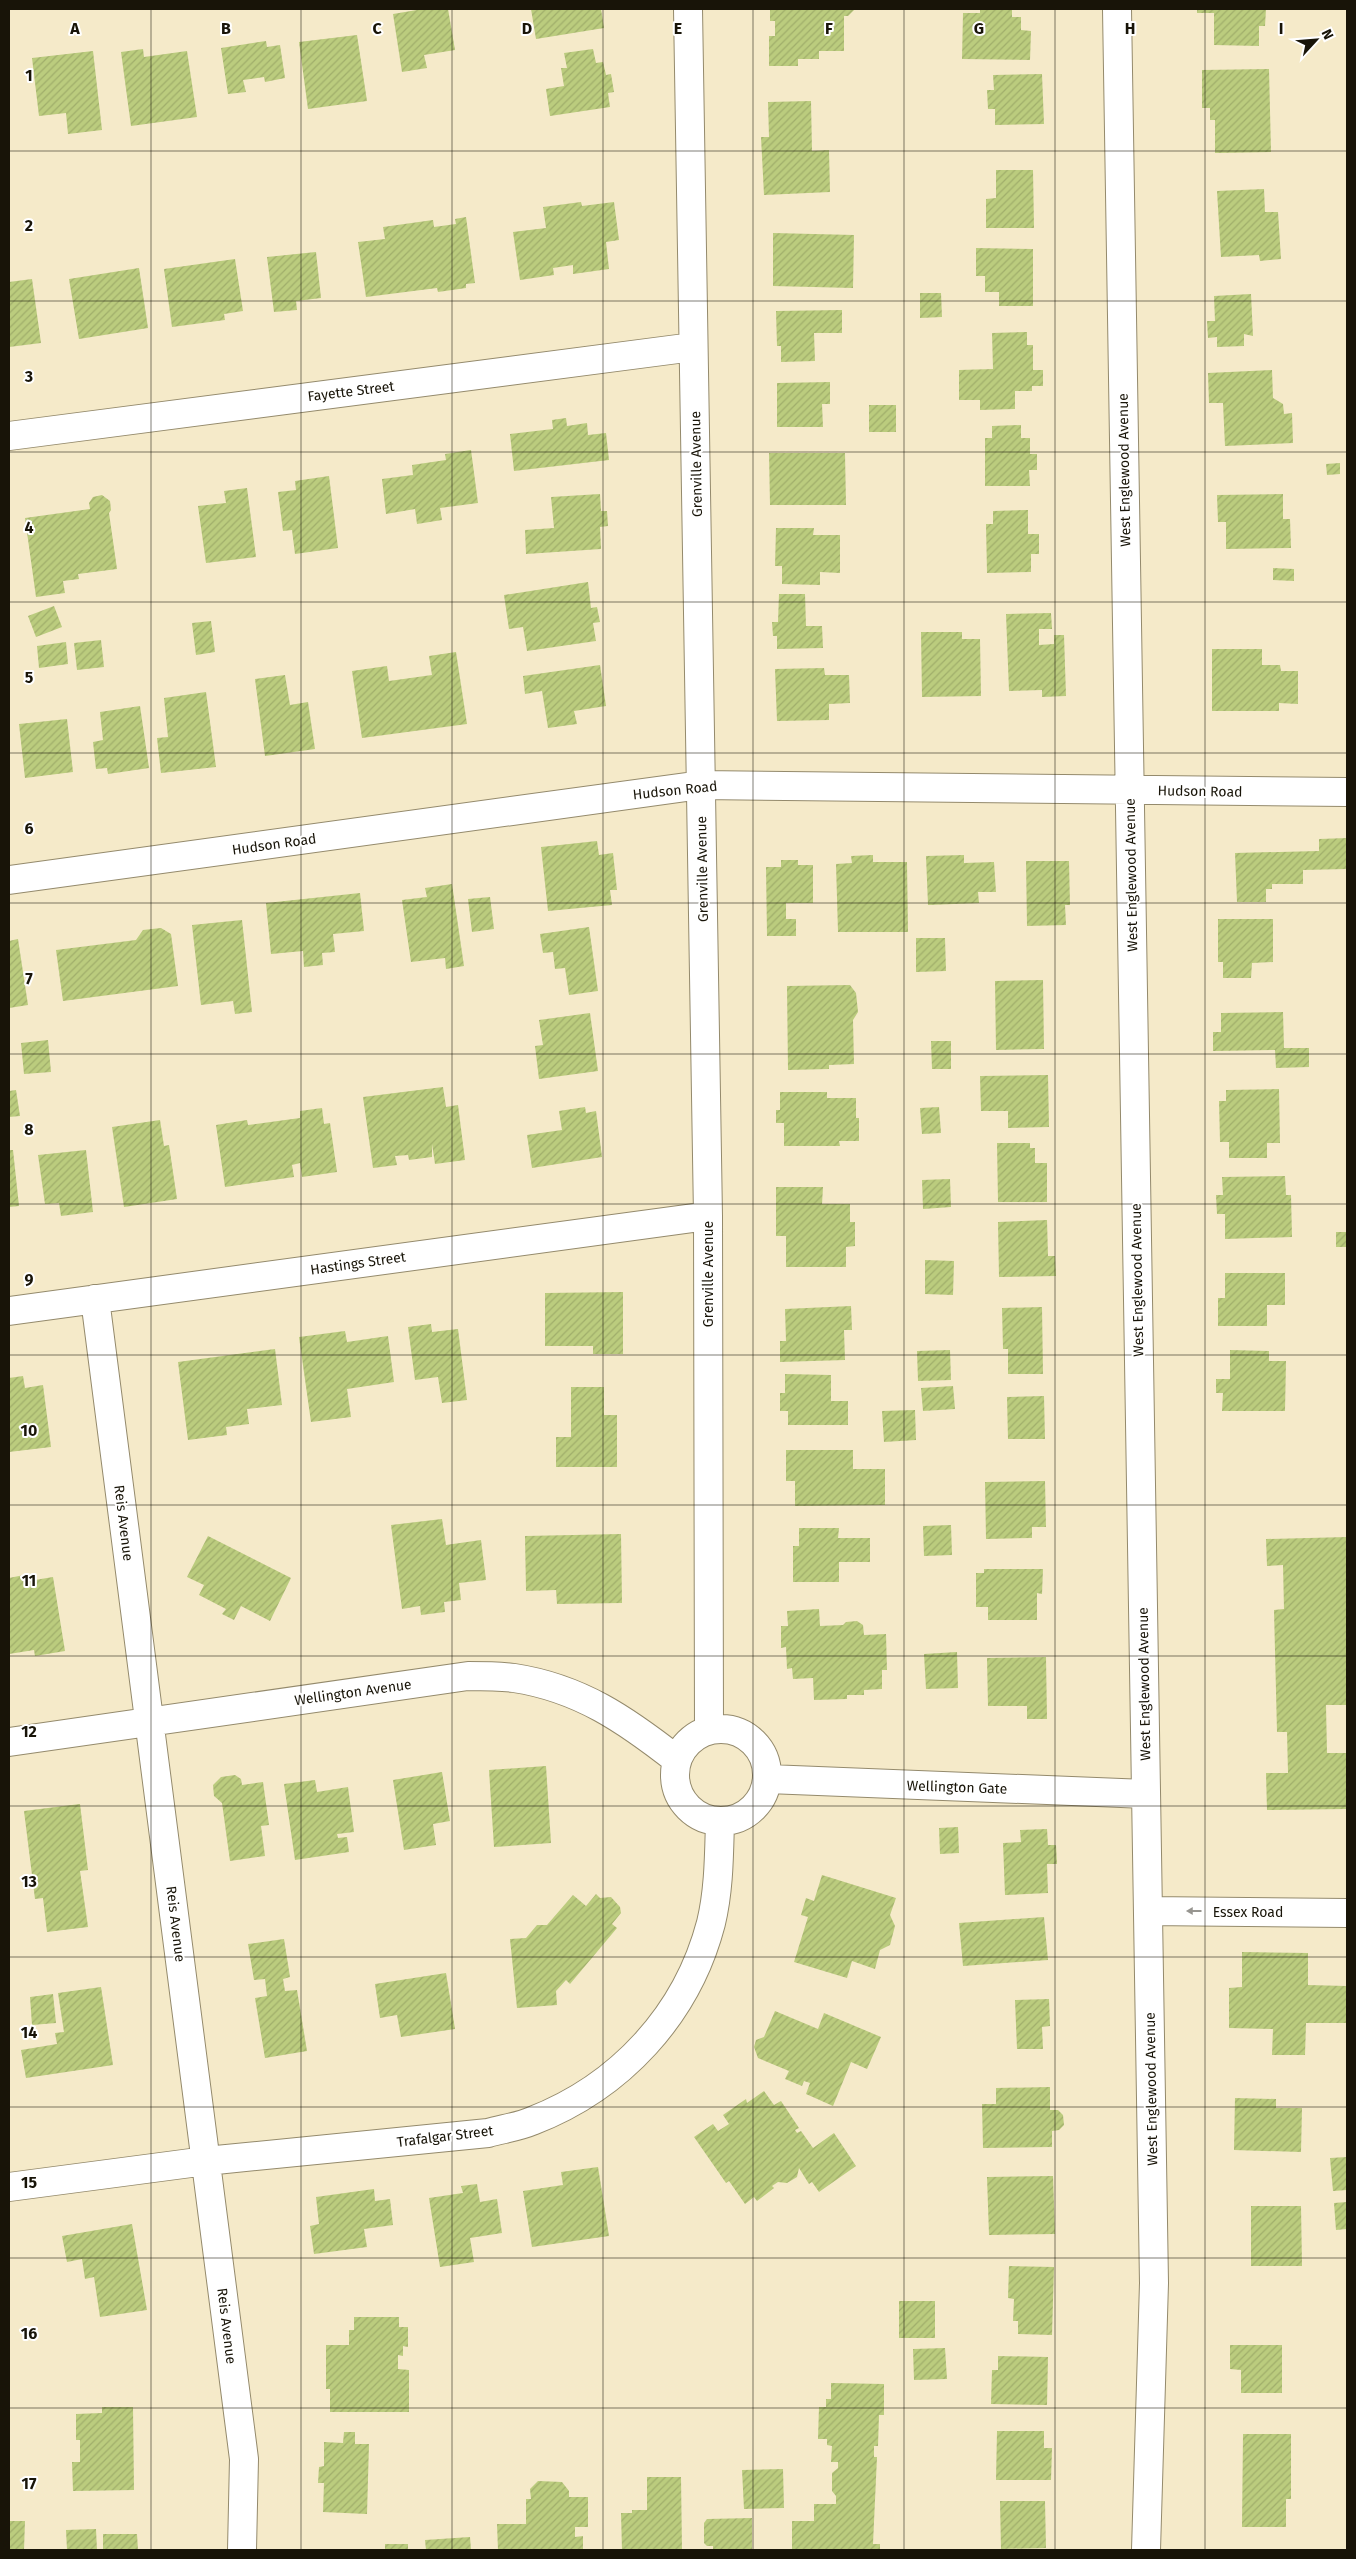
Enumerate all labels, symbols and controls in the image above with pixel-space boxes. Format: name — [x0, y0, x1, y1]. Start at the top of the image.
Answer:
north arrow — [1291, 15, 1341, 65]
text: A — [69, 19, 80, 38]
text: B — [221, 19, 231, 38]
text: C — [372, 19, 382, 38]
text: D — [522, 19, 532, 38]
text: E — [674, 19, 682, 38]
text: F — [825, 19, 833, 38]
text: G — [974, 19, 984, 38]
text: H — [1125, 19, 1135, 38]
text: I — [1279, 19, 1283, 38]
text: N — [1318, 27, 1337, 42]
text: 1 — [25, 66, 33, 85]
text: 2 — [25, 216, 33, 235]
text: 3 — [24, 367, 33, 386]
street label: Fayette Street — [307, 378, 396, 405]
street label: West Englewood Avenue — [1115, 393, 1134, 547]
street label: Grenville Avenue — [687, 411, 706, 517]
text: 4 — [24, 518, 34, 537]
text: 5 — [25, 668, 34, 687]
street label: Hudson Road — [632, 778, 718, 803]
street label: Hudson Road — [1157, 782, 1243, 801]
street label: West Englewood Avenue — [1122, 798, 1141, 952]
street label: Grenville Avenue — [693, 816, 712, 922]
text: 6 — [24, 819, 34, 838]
street label: Hudson Road — [231, 830, 317, 859]
text: 7 — [25, 969, 33, 988]
text: 8 — [24, 1120, 34, 1139]
street label: West Englewood Avenue — [1128, 1203, 1147, 1357]
street label: Grenville Avenue — [700, 1221, 717, 1327]
street label: Hastings Street — [309, 1248, 408, 1279]
text: 9 — [25, 1270, 34, 1289]
text: 10 — [21, 1421, 37, 1440]
street label: Reis Avenue — [110, 1484, 137, 1562]
text: 11 — [22, 1571, 36, 1590]
street label: West Englewood Avenue — [1135, 1607, 1154, 1761]
street label: Wellington Avenue — [293, 1676, 413, 1709]
text: 12 — [21, 1722, 37, 1741]
street label: Wellington Gate — [906, 1777, 1008, 1798]
text: 13 — [21, 1872, 37, 1891]
street label: Reis Avenue — [162, 1885, 189, 1963]
street label: Essex Road — [1213, 1904, 1283, 1921]
one-way arrow — [1185, 1907, 1201, 1915]
street label: West Englewood Avenue — [1142, 2012, 1161, 2166]
text: 14 — [21, 2023, 37, 2042]
street label: Trafalgar Street — [396, 2122, 495, 2151]
text: 15 — [21, 2173, 37, 2192]
street label: Reis Avenue — [213, 2287, 240, 2365]
text: 16 — [21, 2324, 37, 2343]
text: 17 — [22, 2474, 37, 2493]

